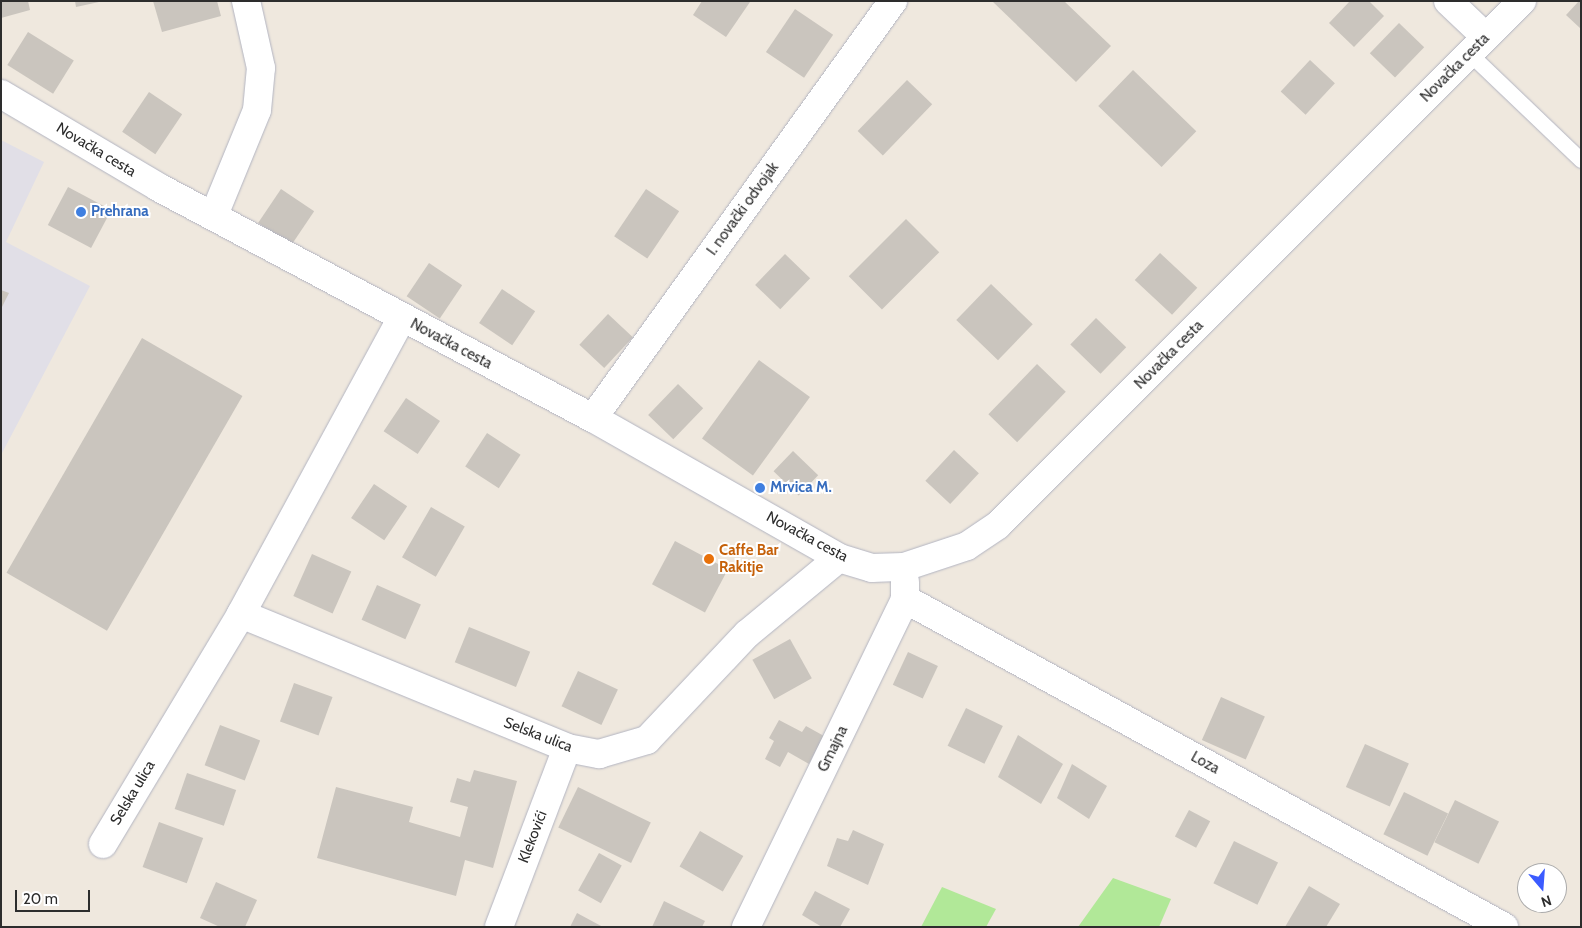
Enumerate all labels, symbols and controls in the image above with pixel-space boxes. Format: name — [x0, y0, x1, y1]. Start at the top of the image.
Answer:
street label: Novačka cesta — [1417, 30, 1493, 106]
street label: Novačka cesta — [53, 119, 139, 181]
street label: I. novački odvojak — [703, 159, 783, 259]
place label: Prehrana — [91, 203, 149, 221]
marker: Prehrana — [75, 206, 87, 218]
street label: Novačka cesta — [407, 315, 495, 373]
street label: Novačka cesta — [1131, 317, 1207, 393]
place label: Mrvica M. — [770, 479, 832, 497]
marker: Mrvica M. — [754, 482, 766, 494]
street label: Novačka cesta — [763, 508, 851, 566]
place label: Caffe Bar Rakitje — [719, 541, 779, 576]
marker: Caffe Bar Rakitje — [703, 553, 715, 565]
street label: Selska ulica — [501, 714, 575, 756]
street label: Gmajna — [814, 723, 852, 775]
street label: Loza — [1188, 748, 1222, 778]
street label: Selska ulica — [107, 758, 159, 828]
street label: Klekovići — [515, 808, 551, 866]
north arrow — [1517, 863, 1567, 913]
scale bar — [18, 880, 92, 912]
text: 20 m — [23, 890, 58, 908]
text: N — [1539, 891, 1554, 911]

